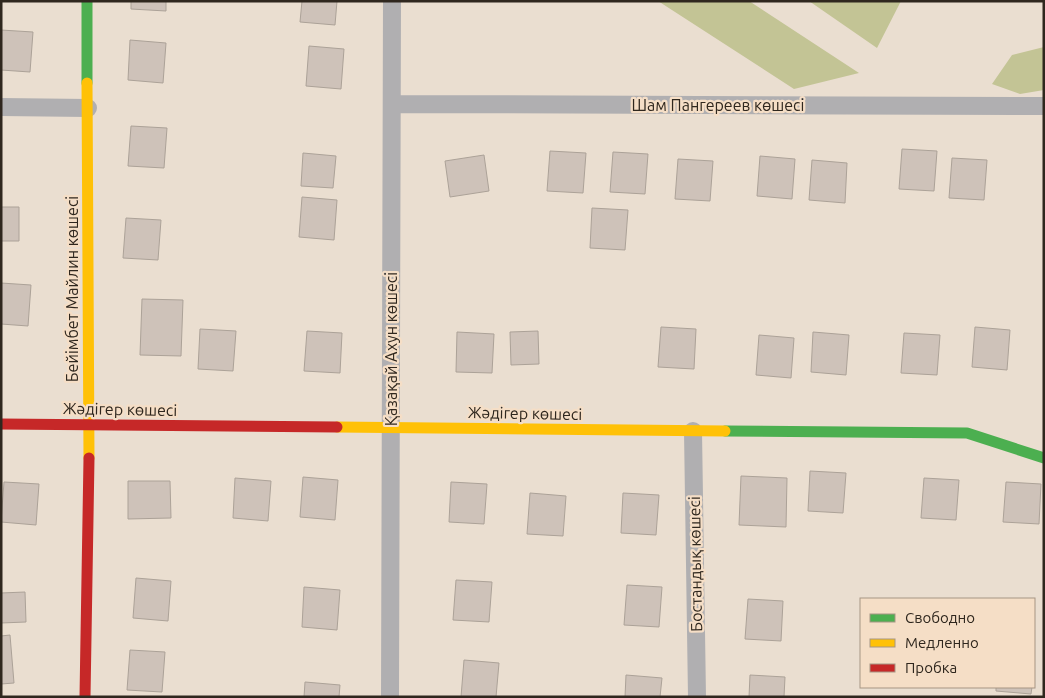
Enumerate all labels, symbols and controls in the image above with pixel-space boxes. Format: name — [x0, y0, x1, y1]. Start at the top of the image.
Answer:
street label: Шам Пангереев көшесі — [632, 96, 804, 114]
street label: Бейімбет Майлин көшесі — [63, 196, 81, 382]
street label: Қазақай Ахун көшесі — [382, 272, 400, 426]
street label: Жәдігер көшесі — [63, 399, 177, 419]
street label: Жәдігер көшесі — [468, 403, 582, 423]
street label: Бостандық көшесі — [685, 496, 705, 632]
legend — [860, 598, 1035, 688]
text: Свободно — [905, 609, 975, 626]
text: Медленно — [905, 634, 979, 651]
text: Пробка — [905, 659, 957, 676]

